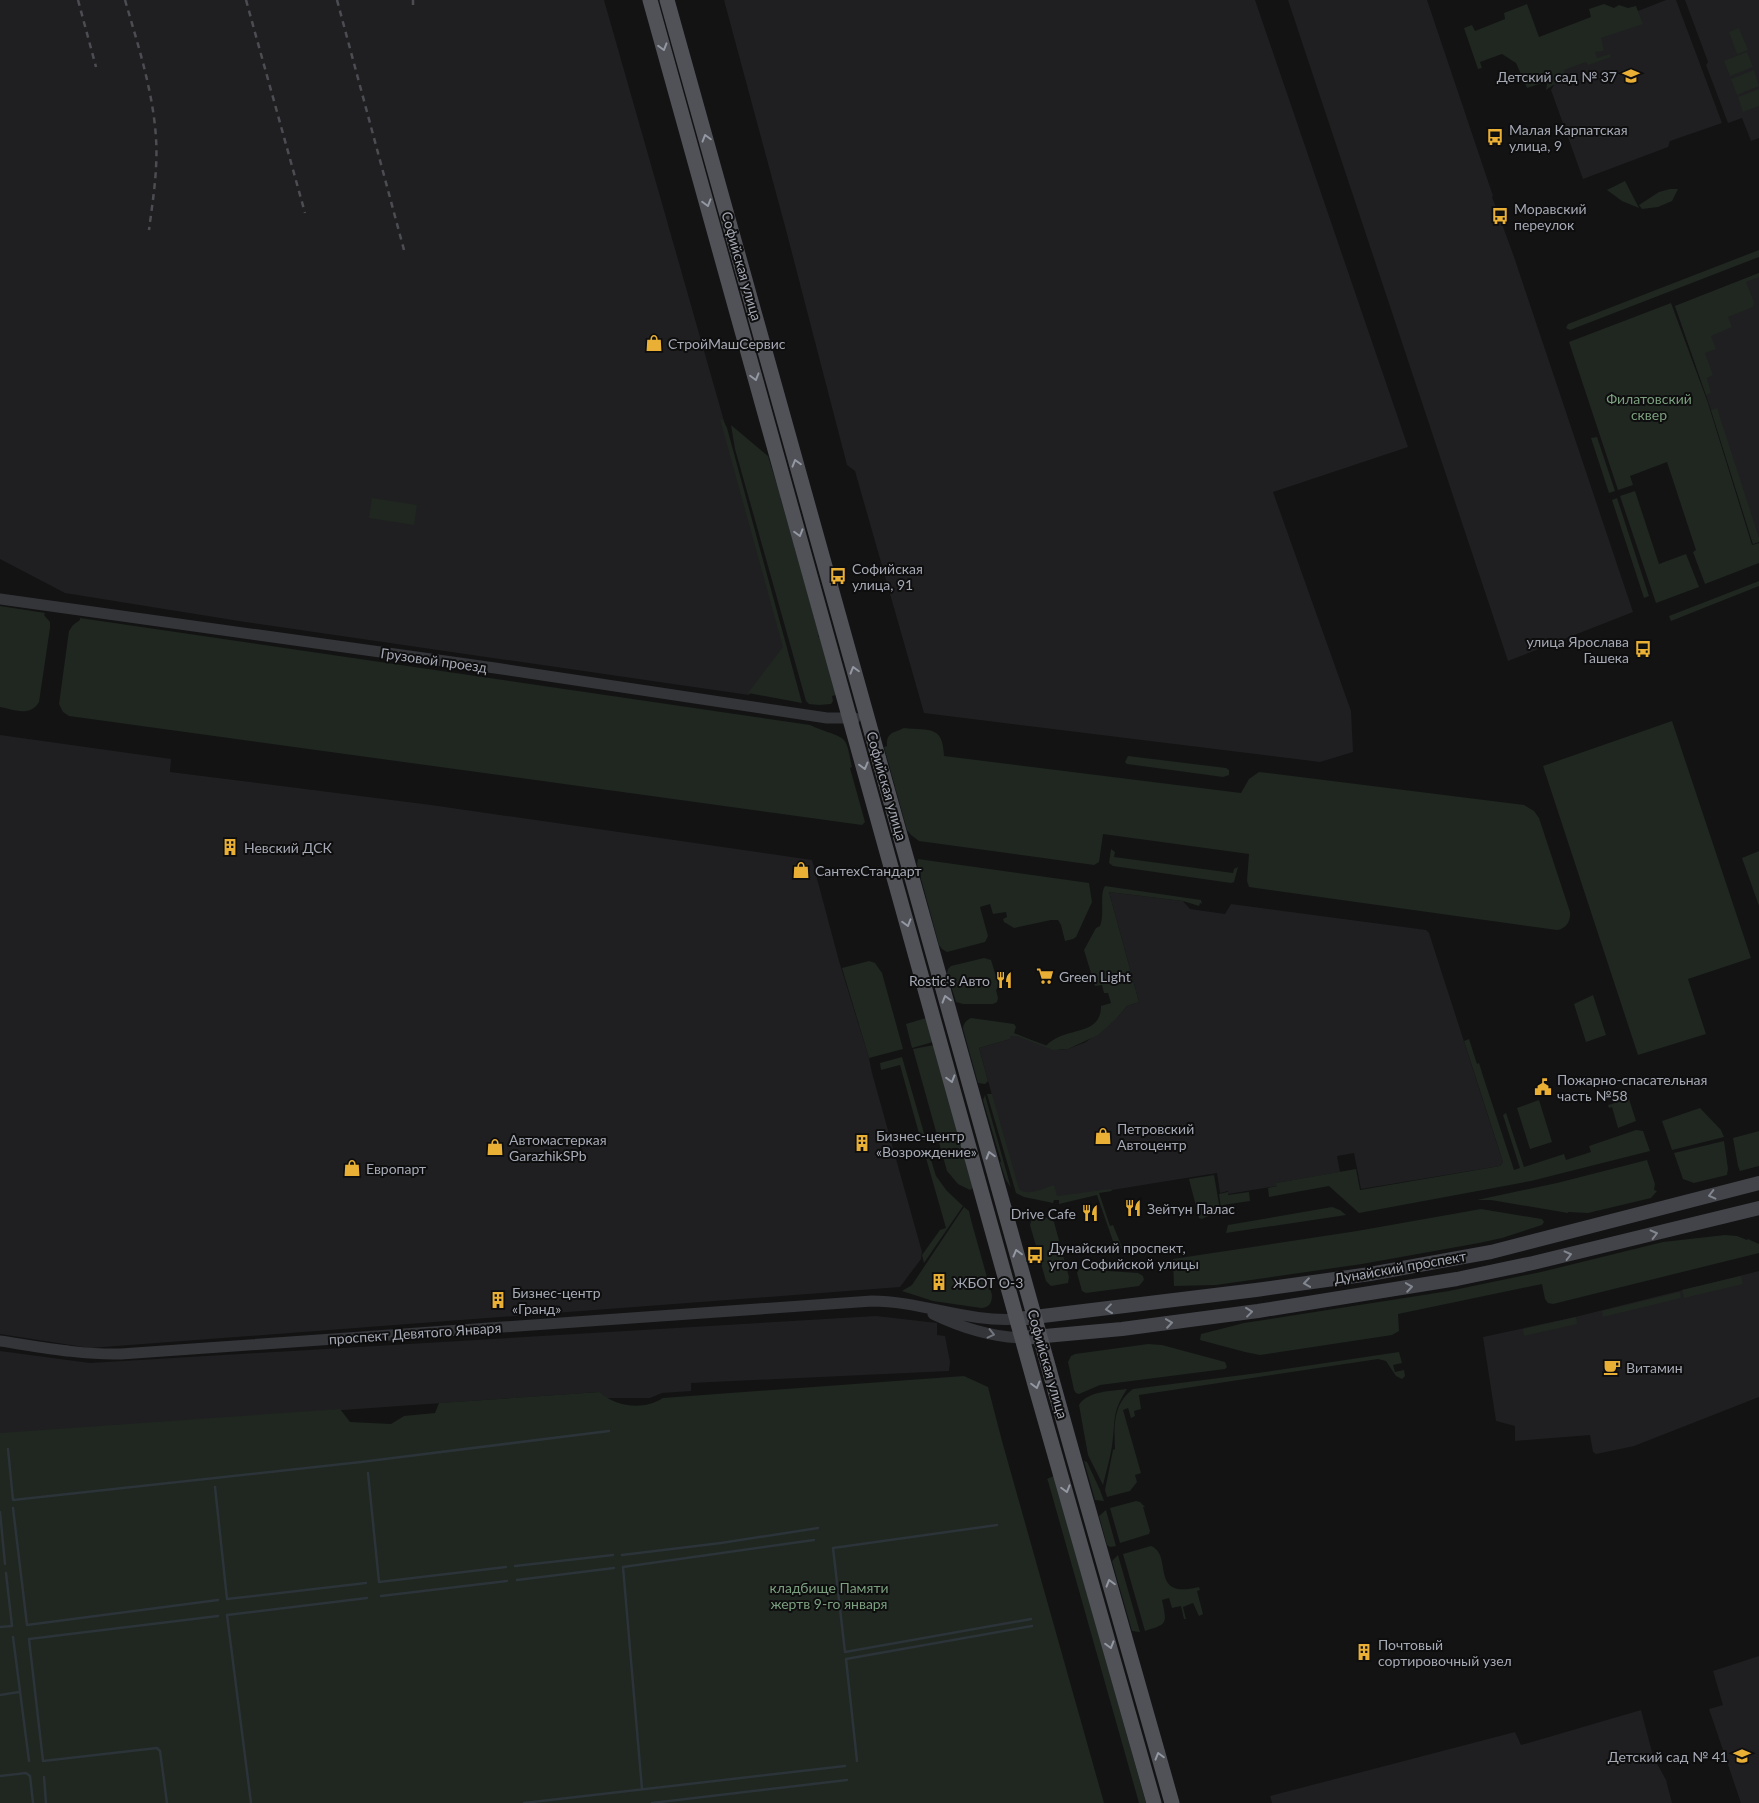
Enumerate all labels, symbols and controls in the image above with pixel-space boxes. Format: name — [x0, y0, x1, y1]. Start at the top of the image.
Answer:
one-way arrow — [657, 42, 667, 50]
school or university icon: Детский сад № 37 — [1621, 66, 1641, 86]
place label: Детский сад № 37 — [1497, 68, 1617, 85]
place label: Малая Карпатская улица, 9 — [1509, 121, 1628, 154]
bus stop icon: Малая Карпатская улица, 9 — [1485, 127, 1505, 147]
one-way arrow — [701, 134, 711, 142]
one-way arrow — [701, 199, 711, 207]
place label: Моравский переулок — [1514, 200, 1587, 233]
bus stop icon: Моравский переулок — [1490, 206, 1510, 226]
street label: Софийская улица — [718, 209, 766, 323]
shop icon: СтройМашСервис — [644, 333, 664, 353]
place label: СтройМашСервис — [668, 335, 786, 352]
one-way arrow — [750, 372, 760, 380]
park label: Филатовский сквер — [1606, 390, 1692, 423]
one-way arrow — [792, 459, 802, 467]
one-way arrow — [793, 529, 804, 538]
place label: Софийская улица, 91 — [852, 560, 923, 593]
bus stop icon: Софийская улица, 91 — [828, 566, 848, 586]
place label: улица Ярослава Гашека — [1526, 633, 1629, 666]
bus stop icon: улица Ярослава Гашека — [1633, 639, 1653, 659]
street label: Грузовой проезд — [380, 644, 489, 676]
one-way arrow — [849, 665, 860, 674]
street label: Софийская улица — [863, 729, 911, 843]
one-way arrow — [858, 762, 869, 770]
building icon: Невский ДСК — [220, 837, 240, 857]
place label: Невский ДСК — [244, 839, 333, 856]
shop icon: СантехСтандарт — [791, 860, 811, 880]
place label: СантехСтандарт — [815, 862, 922, 879]
one-way arrow — [902, 918, 912, 926]
supermarket icon: Green Light — [1035, 966, 1055, 986]
place label: Green Light — [1059, 968, 1131, 985]
restaurant icon: Rostic's Авто — [994, 970, 1014, 990]
place label: Rostic's Авто — [909, 972, 990, 989]
one-way arrow — [941, 994, 952, 1003]
place label: Пожарно-спасательная часть №58 — [1557, 1071, 1707, 1104]
one-way arrow — [945, 1075, 956, 1084]
public building icon: Пожарно-спасательная часть №58 — [1533, 1077, 1553, 1097]
place label: Петровский Автоцентр — [1117, 1120, 1194, 1153]
shop icon: Петровский Автоцентр — [1093, 1126, 1113, 1146]
place label: Бизнес-центр «Возрождение» — [876, 1127, 977, 1160]
place label: Автомастеркая GarazhikSPb — [509, 1131, 607, 1164]
building icon: Бизнес-центр «Возрождение» — [852, 1133, 872, 1153]
shop icon: Автомастеркая GarazhikSPb — [485, 1137, 505, 1157]
one-way arrow — [985, 1151, 996, 1160]
shop icon: Европарт — [342, 1158, 362, 1178]
place label: Европарт — [366, 1160, 426, 1177]
one-way arrow — [1707, 1189, 1716, 1200]
restaurant icon: Зейтун Палас — [1123, 1198, 1143, 1218]
place label: Зейтун Палас — [1147, 1200, 1235, 1217]
restaurant icon: Drive Cafe — [1080, 1203, 1100, 1223]
place label: Drive Cafe — [1011, 1205, 1076, 1222]
one-way arrow — [1649, 1229, 1658, 1240]
place label: Дунайский проспект, угол Софийской улицы — [1049, 1239, 1199, 1272]
bus stop icon: Дунайский проспект, угол Софийской улицы — [1025, 1245, 1045, 1265]
street label: Дунайский проспект — [1333, 1247, 1467, 1287]
one-way arrow — [1013, 1250, 1023, 1258]
one-way arrow — [1564, 1250, 1572, 1260]
building icon: ЖБОТ О-3 — [929, 1272, 949, 1292]
place label: ЖБОТ О-3 — [953, 1274, 1023, 1291]
one-way arrow — [1303, 1277, 1311, 1287]
one-way arrow — [1405, 1282, 1413, 1292]
place label: Бизнес-центр «Гранд» — [512, 1284, 601, 1317]
building icon: Бизнес-центр «Гранд» — [488, 1290, 508, 1310]
one-way arrow — [1104, 1303, 1112, 1314]
street label: Софийская улица — [1024, 1307, 1072, 1421]
one-way arrow — [1245, 1307, 1253, 1318]
street label: проспект Девятого Января — [328, 1318, 502, 1348]
one-way arrow — [1165, 1318, 1174, 1328]
one-way arrow — [987, 1328, 996, 1339]
cafe icon: Витамин — [1602, 1357, 1622, 1377]
place label: Витамин — [1626, 1359, 1683, 1376]
one-way arrow — [1030, 1380, 1040, 1389]
one-way arrow — [1060, 1485, 1071, 1493]
park label: кладбище Памяти жертв 9-го января — [769, 1579, 889, 1612]
one-way arrow — [1105, 1579, 1115, 1588]
place label: Почтовый сортировочный узел — [1378, 1636, 1512, 1669]
one-way arrow — [1104, 1641, 1115, 1650]
building icon: Почтовый сортировочный узел — [1354, 1642, 1374, 1662]
school or university icon: Детский сад № 41 — [1732, 1746, 1752, 1766]
place label: Детский сад № 41 — [1608, 1748, 1728, 1765]
one-way arrow — [1154, 1752, 1164, 1761]

